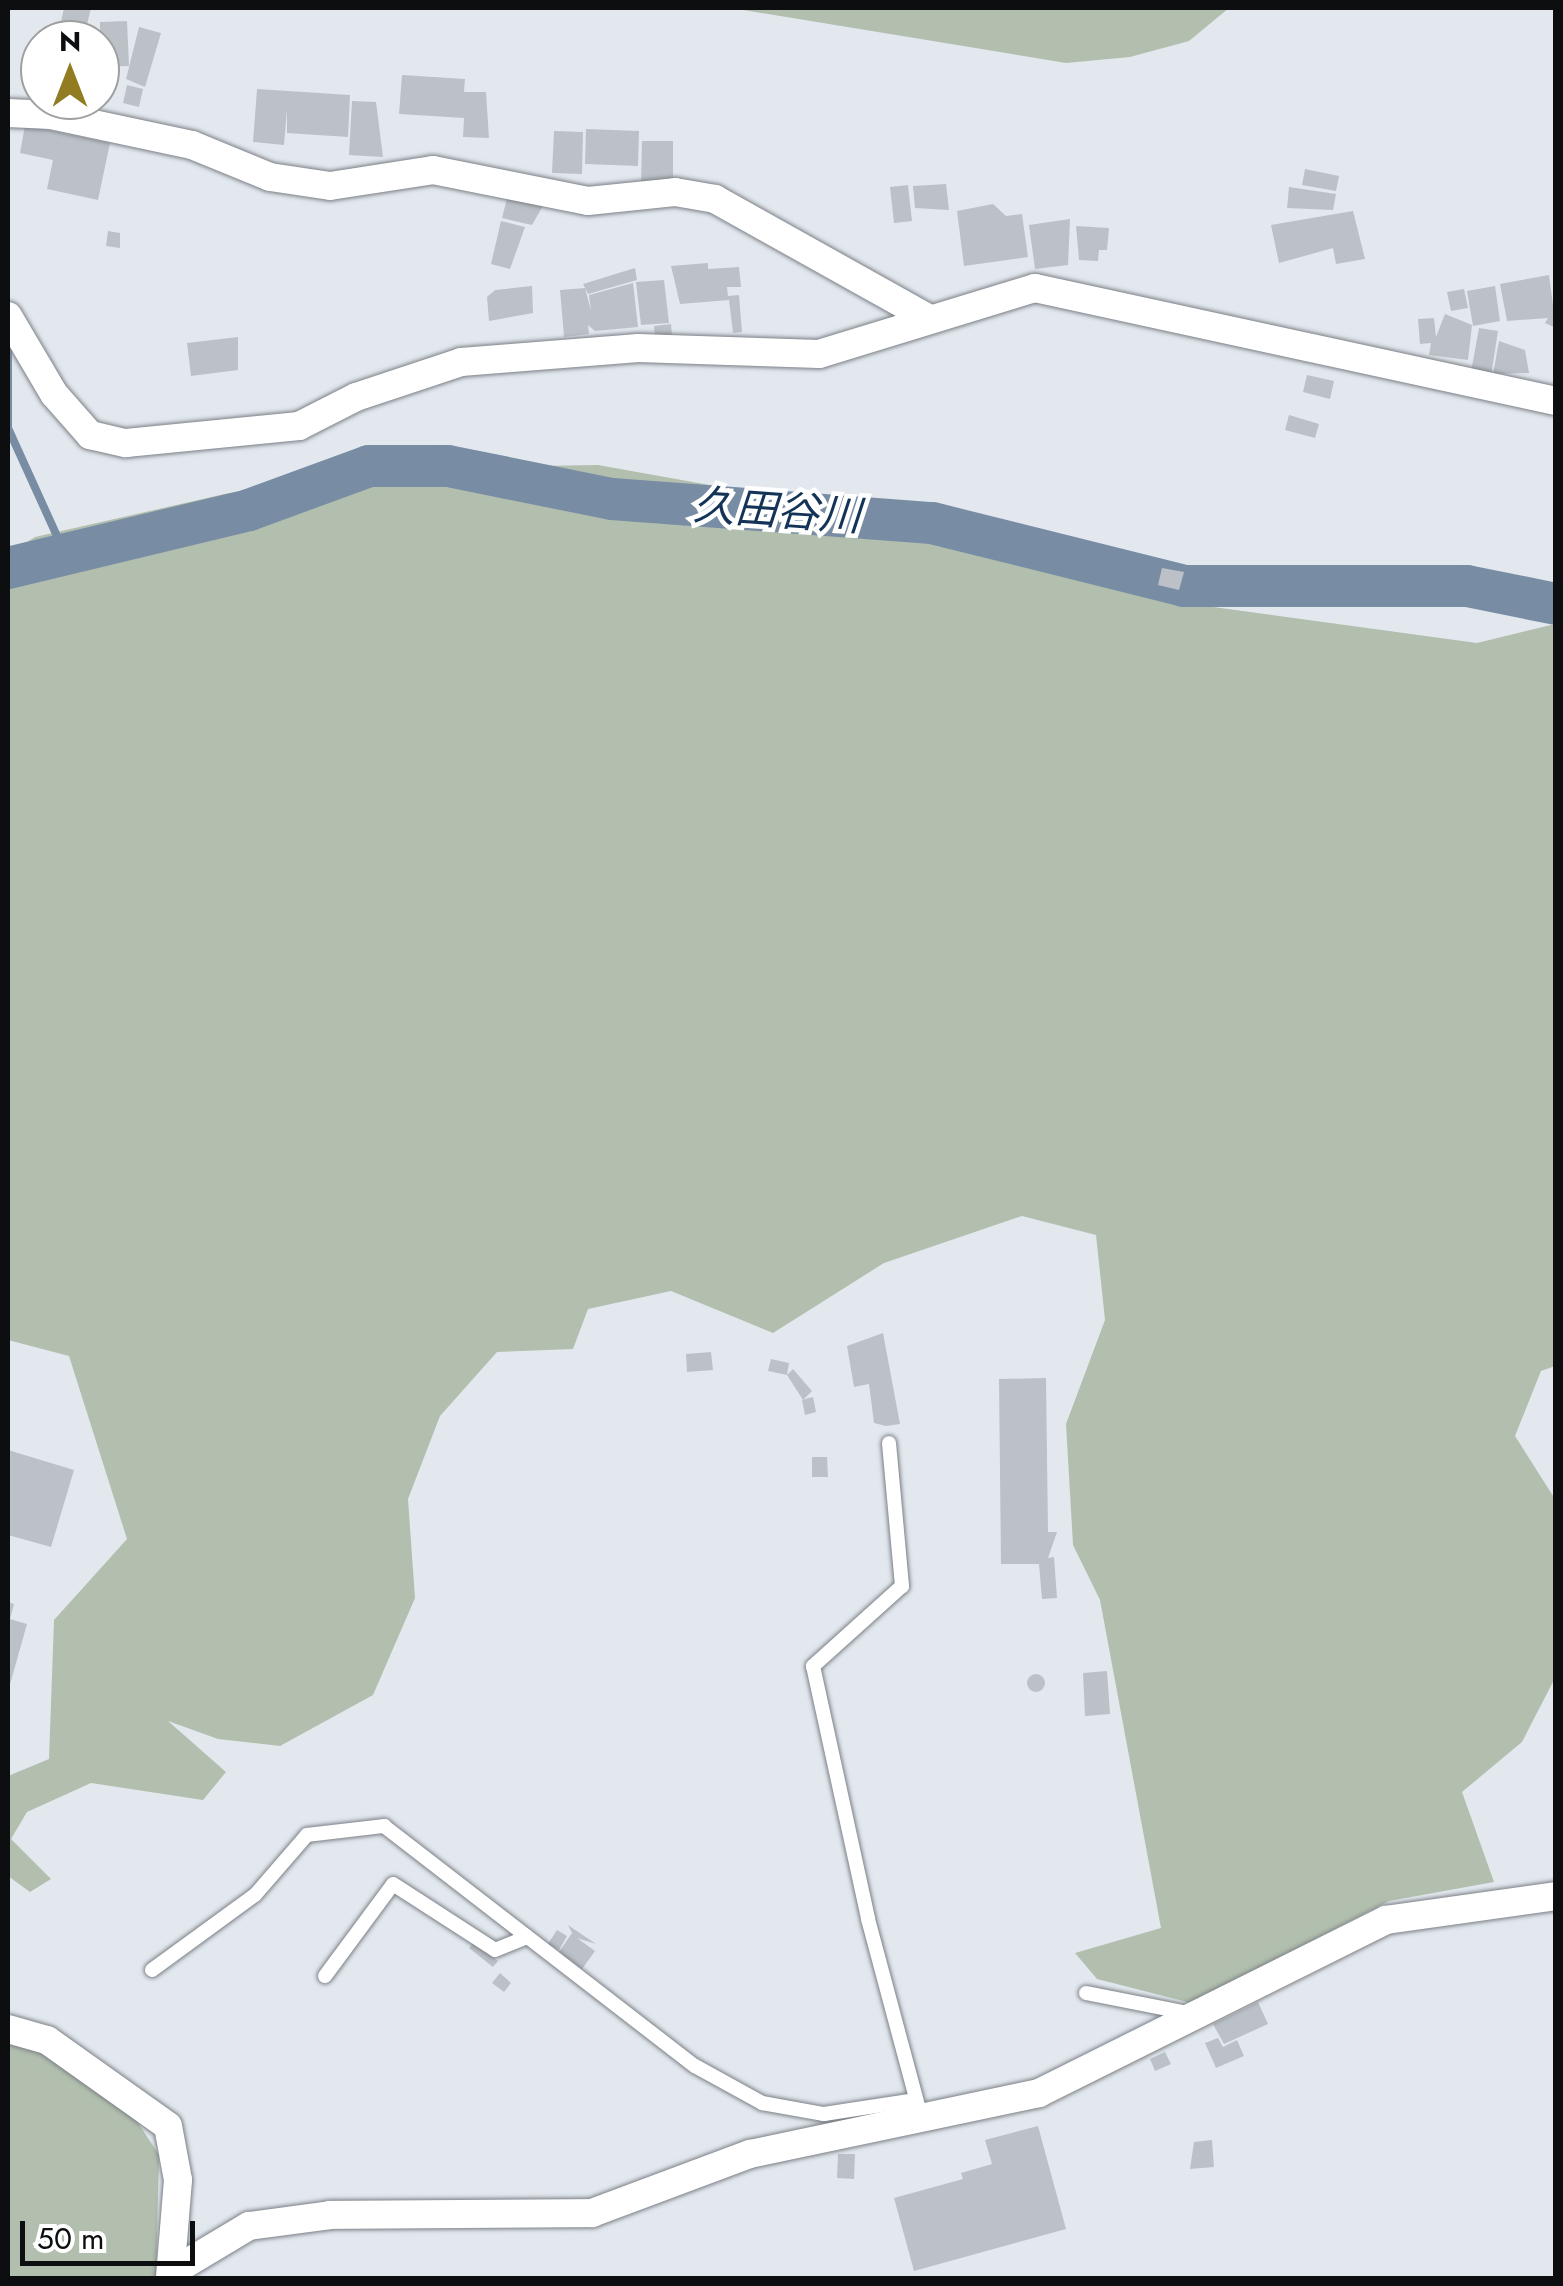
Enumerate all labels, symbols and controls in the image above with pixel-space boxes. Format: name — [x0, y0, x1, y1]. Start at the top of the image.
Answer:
north arrow — [20, 20, 120, 120]
text: N — [59, 21, 81, 62]
water label: 久田谷川 — [691, 480, 863, 542]
scale bar — [25, 2201, 200, 2263]
text: 50 m — [37, 2217, 104, 2260]

